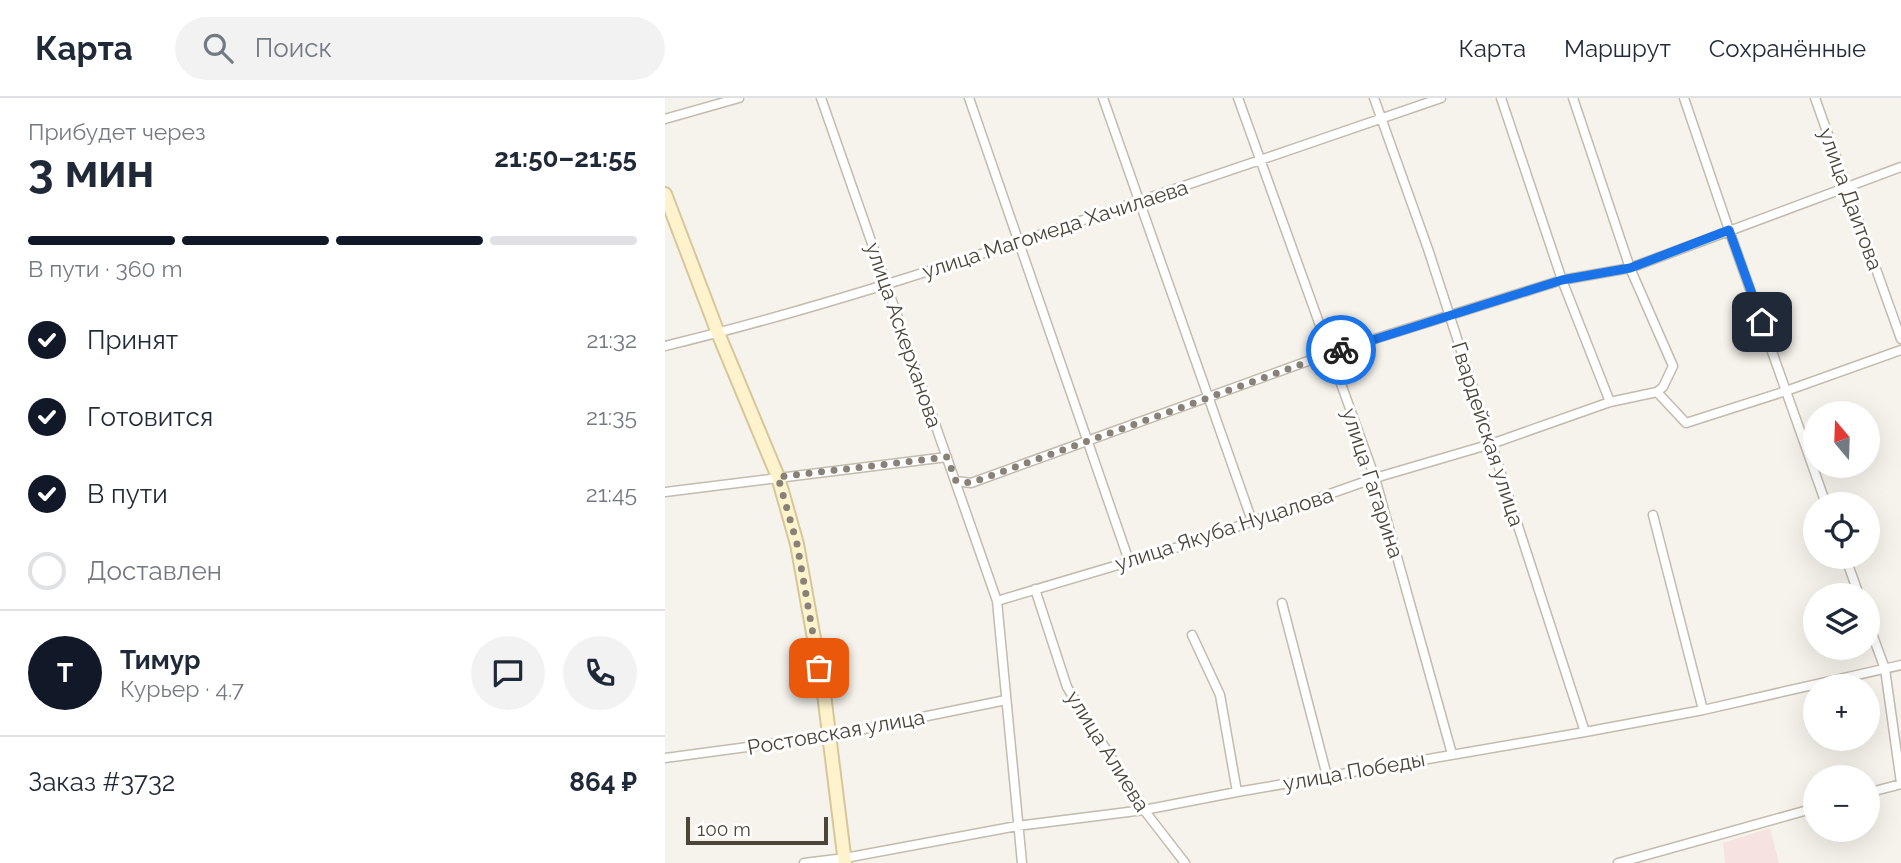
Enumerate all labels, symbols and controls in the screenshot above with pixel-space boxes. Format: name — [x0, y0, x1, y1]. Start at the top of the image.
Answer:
search box — [175, 17, 665, 80]
text: Карта — [35, 29, 133, 68]
icon: search — [199, 29, 237, 67]
text: Поиск — [255, 33, 332, 63]
text: Карта — [1458, 34, 1526, 63]
text: Маршрут — [1564, 34, 1671, 63]
text: Сохранённые — [1709, 34, 1866, 63]
text: Прибудет через — [28, 118, 206, 145]
street label: улица Даитова — [1814, 124, 1888, 274]
text: 21:50–21:55 — [494, 143, 637, 173]
text: 3 мин — [28, 144, 154, 198]
street label: улица Магомеда Хачилаева — [919, 174, 1191, 284]
street label: улица Аскерханова — [861, 239, 947, 431]
text: В пути · 360 m — [28, 255, 183, 282]
pin — [1732, 292, 1792, 352]
icon: home — [1743, 303, 1781, 341]
courier — [1306, 315, 1376, 385]
icon: check — [28, 321, 66, 359]
text: Принят — [87, 325, 178, 355]
text: 21:32 — [587, 326, 637, 353]
icon: bike — [1322, 331, 1360, 369]
street label: Гвардейская улица — [1446, 339, 1530, 529]
icon: check — [28, 398, 66, 436]
north arrow — [1803, 401, 1879, 478]
map controls — [1803, 401, 1880, 842]
text: Готовится — [87, 402, 213, 432]
text: 21:35 — [586, 403, 637, 430]
street label: улица Гагарина — [1337, 405, 1409, 561]
icon: check — [28, 475, 66, 513]
text: В пути — [87, 479, 168, 509]
text: 21:45 — [586, 480, 637, 507]
street label: улица Якуба Нуцалова — [1112, 482, 1336, 576]
button: locate — [1803, 492, 1880, 569]
text: Доставлен — [87, 556, 222, 586]
button: layers — [1803, 583, 1880, 660]
button: chat — [471, 636, 545, 710]
button: phone — [563, 636, 637, 710]
pin — [789, 638, 849, 698]
text: Тимур — [120, 645, 200, 675]
icon: bag — [800, 649, 838, 687]
text: Т — [57, 658, 73, 688]
button: + — [1803, 674, 1880, 751]
text: Курьер · 4.7 — [120, 675, 244, 702]
street label: улица Алиева — [1061, 686, 1155, 816]
street label: Ростовская улица — [745, 704, 927, 760]
street label: улица Победы — [1281, 746, 1427, 796]
button: − — [1803, 765, 1880, 842]
text: Заказ #3732 — [28, 767, 175, 797]
text: 864 ₽ — [569, 767, 637, 797]
scale bar — [686, 814, 828, 846]
text: 100 m — [697, 818, 751, 840]

